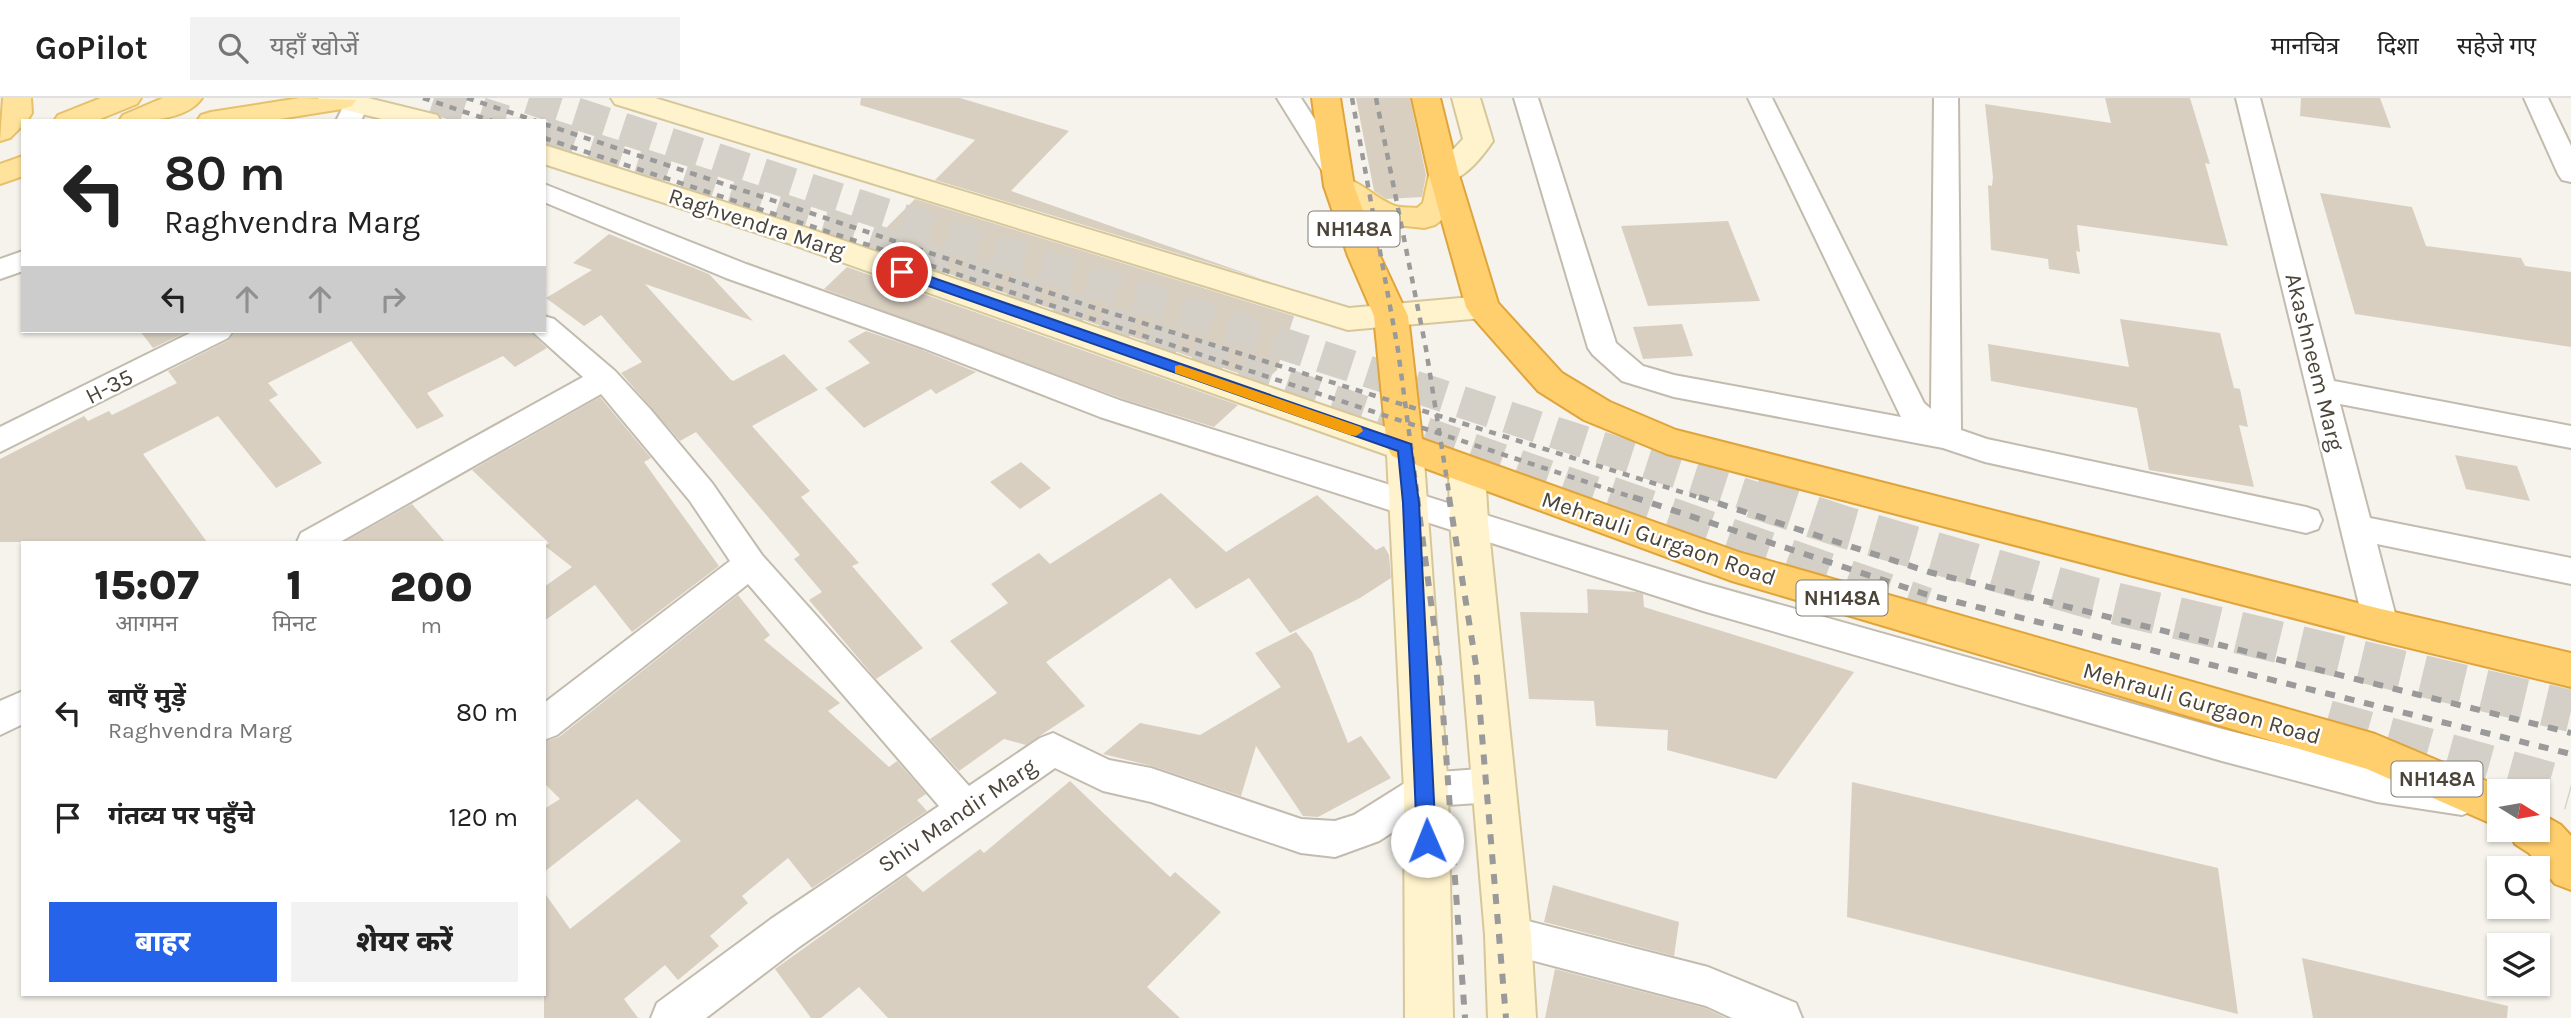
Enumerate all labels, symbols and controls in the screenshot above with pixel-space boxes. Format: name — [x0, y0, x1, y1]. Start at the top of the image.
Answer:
search box — [190, 17, 680, 80]
text: GoPilot — [35, 29, 148, 67]
icon: search — [214, 29, 252, 67]
text: यहाँ खोजें — [270, 31, 359, 62]
text: मानचित्र — [2271, 32, 2339, 60]
text: दिशा — [2377, 32, 2419, 60]
text: सहेजे गए — [2457, 32, 2536, 60]
text: 80 m — [164, 145, 286, 202]
icon: left — [49, 147, 140, 238]
street label: Raghvendra Marg — [665, 182, 849, 265]
text: Raghvendra Marg — [164, 204, 420, 241]
road number: NH148A — [1308, 212, 1400, 246]
pin — [872, 242, 932, 302]
icon: arrive — [883, 253, 921, 291]
street label: Akashneem Marg — [2279, 270, 2350, 454]
icon: left — [155, 280, 193, 318]
icon: ahead — [228, 280, 266, 318]
icon: ahead — [301, 280, 339, 318]
icon: right — [374, 280, 412, 318]
street label: H-35 — [81, 363, 138, 410]
street label: Mehrauli Gurgaon Road — [1538, 486, 1780, 591]
text: 15:07 — [94, 560, 199, 610]
text: 1 — [286, 560, 302, 610]
text: 200 — [390, 562, 473, 612]
road number: NH148A — [1797, 580, 1888, 616]
text: आगमन — [115, 610, 178, 637]
text: मिनट — [272, 610, 316, 637]
text: m — [420, 612, 442, 639]
street label: Mehrauli Gurgaon Road — [2080, 657, 2324, 750]
text: बाएँ मुड़ें — [108, 682, 186, 713]
icon: left — [49, 694, 87, 732]
text: 80 m — [456, 697, 518, 728]
text: Raghvendra Marg — [108, 717, 292, 744]
street label: Shiv Mandir Marg — [873, 752, 1042, 878]
road number: NH148A — [2392, 762, 2482, 796]
north arrow — [2487, 779, 2550, 842]
map controls — [2487, 779, 2550, 996]
icon: arrive — [49, 799, 87, 837]
text: गंतव्य पर पहुँचे — [108, 800, 255, 831]
text: 120 m — [448, 802, 518, 833]
position arrow — [1390, 804, 1464, 878]
button: search — [2487, 856, 2550, 919]
button: बाहर — [49, 902, 277, 982]
button: शेयर करें — [291, 902, 518, 982]
button: layers — [2487, 933, 2550, 996]

